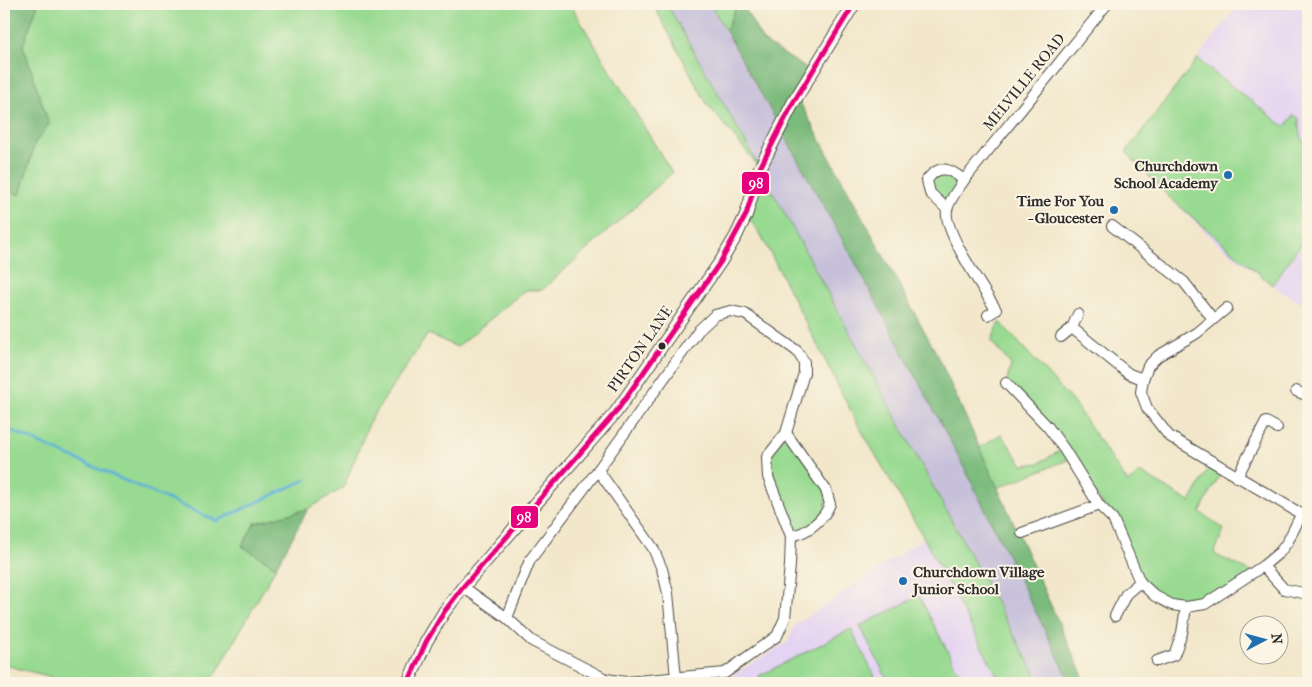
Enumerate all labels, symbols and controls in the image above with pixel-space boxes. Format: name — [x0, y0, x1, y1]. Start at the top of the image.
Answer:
street label: MELVILLE ROAD — [979, 30, 1069, 134]
place label: Churchdown School Academy — [1114, 157, 1219, 192]
marker: Churchdown School Academy — [1222, 169, 1234, 181]
line badge: 98 — [741, 171, 770, 195]
text: 98 — [748, 175, 763, 192]
place label: Time For You - Gloucester — [1016, 192, 1105, 227]
marker: Time For You - Gloucester — [1108, 204, 1120, 216]
street label: PIRTON LANE — [604, 302, 676, 396]
unlabelled marker — [657, 341, 667, 351]
line badge: 98 — [510, 505, 539, 529]
text: 98 — [516, 509, 531, 526]
place label: Churchdown Village Junior School — [911, 563, 1045, 598]
marker: Churchdown Village Junior School — [897, 575, 909, 587]
north arrow — [1240, 614, 1290, 664]
text: N — [1267, 633, 1285, 645]

